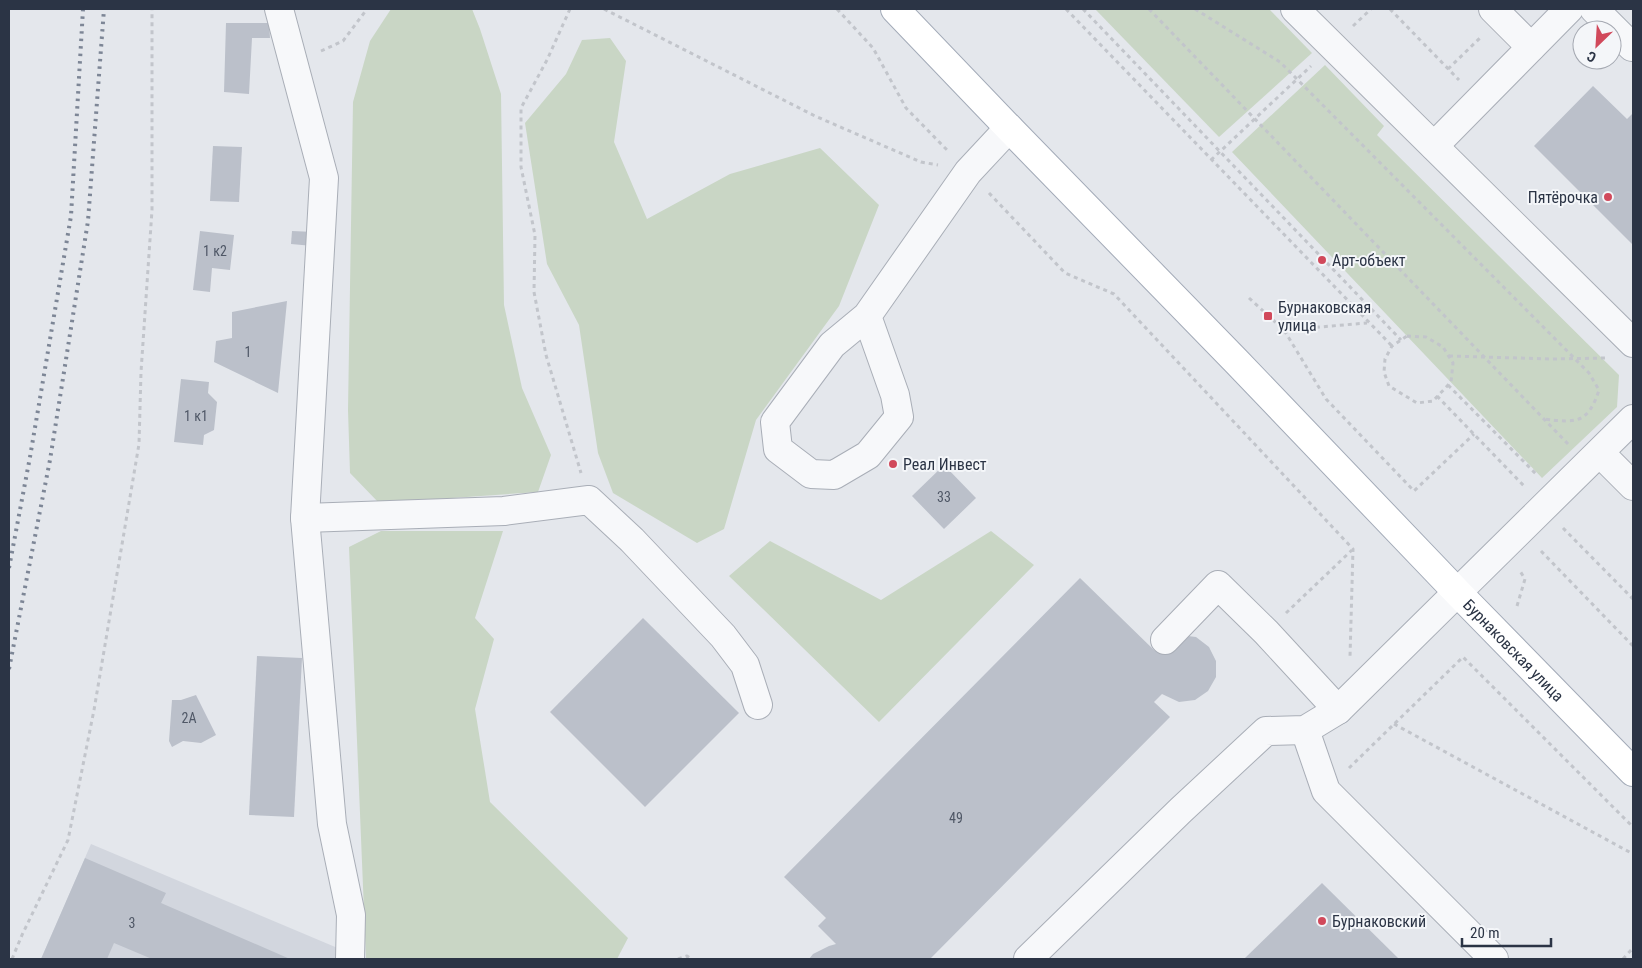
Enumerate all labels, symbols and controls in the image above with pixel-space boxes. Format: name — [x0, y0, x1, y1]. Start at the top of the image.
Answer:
north arrow — [1572, 20, 1622, 70]
text: С — [1584, 48, 1599, 66]
place label: Пятёрочка — [1528, 188, 1598, 207]
marker: Пятёрочка — [1602, 191, 1614, 203]
house number: 1 к2 — [203, 243, 227, 259]
place label: Арт-объект — [1332, 251, 1406, 270]
marker: Арт-объект — [1316, 254, 1328, 266]
place label: Бурнаковская улица — [1278, 298, 1371, 335]
marker: Бурнаковская улица — [1262, 310, 1274, 322]
house number: 1 — [245, 344, 251, 360]
house number: 1 к1 — [184, 408, 208, 424]
place label: Реал Инвест — [903, 455, 987, 474]
marker: Реал Инвест — [887, 458, 899, 470]
house number: 33 — [937, 489, 951, 505]
street label: Бурнаковская улица — [1459, 595, 1568, 706]
house number: 2А — [182, 710, 196, 726]
house number: 49 — [949, 810, 963, 826]
place label: Бурнаковский — [1332, 912, 1426, 931]
house number: 3 — [129, 915, 135, 931]
marker: Бурнаковский — [1316, 915, 1328, 927]
scale bar — [1462, 916, 1551, 948]
text: 20 m — [1470, 924, 1500, 942]

